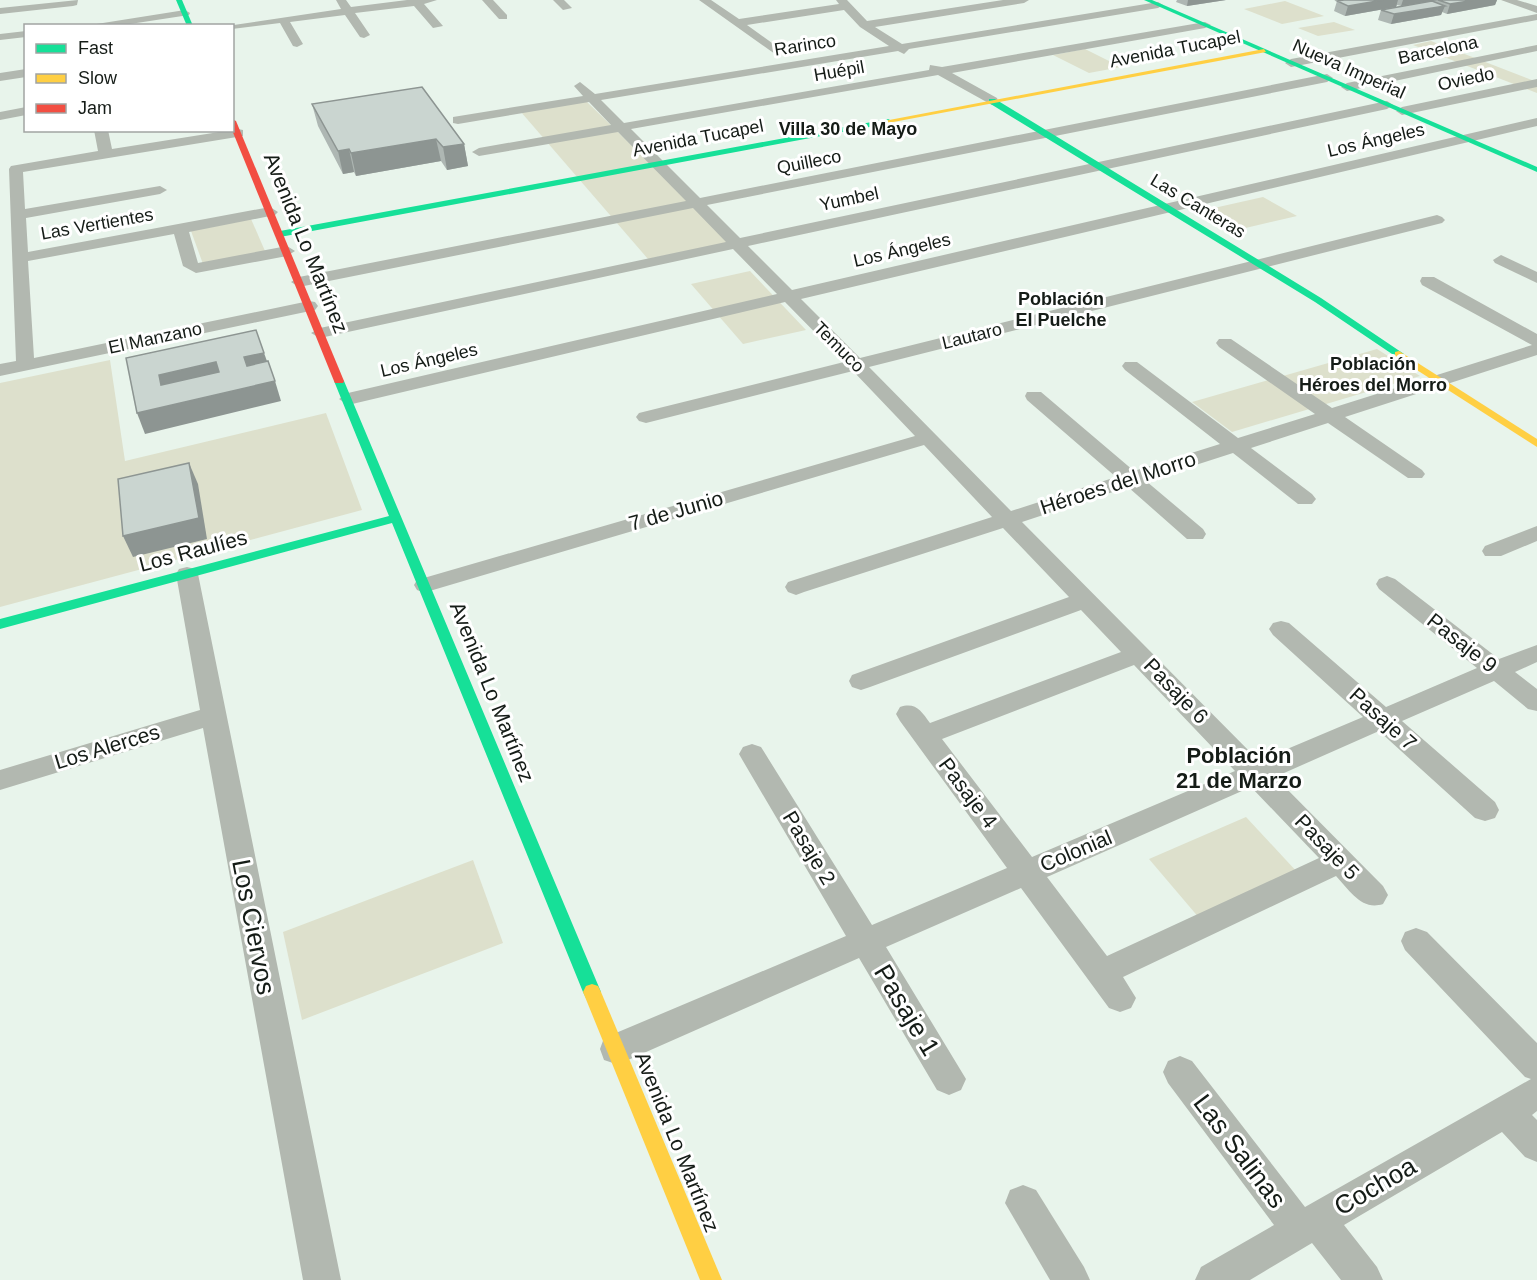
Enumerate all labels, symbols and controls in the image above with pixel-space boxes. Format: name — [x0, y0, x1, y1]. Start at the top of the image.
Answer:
legend — [24, 24, 234, 132]
street label: Avenida Tucapel — [1108, 27, 1242, 71]
street label: Rarinco — [773, 30, 837, 60]
street label: Barcelona — [1396, 32, 1481, 68]
street label: Nueva Imperial — [1290, 35, 1408, 103]
text: Fast — [78, 38, 113, 58]
street label: Huépil — [812, 57, 866, 85]
street label: Oviedo — [1436, 63, 1496, 95]
text: Slow — [78, 68, 118, 88]
text: Jam — [78, 98, 112, 118]
street label: Avenida Tucapel — [631, 116, 765, 160]
district label: Villa 30 de Mayo — [779, 119, 917, 139]
street label: Los Ángeles — [1325, 119, 1427, 161]
street label: Quilleco — [775, 146, 843, 178]
street label: Avenida Lo Martínez — [260, 149, 353, 336]
street label: Las Canteras — [1147, 170, 1249, 242]
street label: Yumbel — [818, 183, 880, 215]
street label: Las Vertientes — [39, 204, 155, 244]
street label: Los Ángeles — [851, 229, 953, 271]
district label: Población El Puelche — [1015, 289, 1107, 330]
street label: El Manzano — [106, 318, 204, 358]
street label: Temuco — [810, 318, 868, 376]
street label: Lautaro — [940, 319, 1004, 353]
street label: Los Ángeles — [378, 339, 480, 381]
district label: Población Héroes del Morro — [1299, 354, 1447, 395]
street label: Héroes del Morro — [1037, 447, 1199, 519]
street label: 7 de Junio — [626, 486, 726, 535]
street label: Los Raulíes — [136, 525, 249, 576]
street label: Avenida Lo Martínez — [446, 598, 539, 785]
street label: Pasaje 9 — [1423, 608, 1502, 677]
street label: Pasaje 6 — [1140, 653, 1213, 728]
street label: Pasaje 7 — [1345, 683, 1421, 755]
street label: Los Alerces — [52, 720, 162, 773]
district label: Población 21 de Marzo — [1176, 743, 1302, 793]
street label: Pasaje 4 — [935, 753, 1002, 833]
street label: Pasaje 2 — [779, 807, 840, 889]
street label: Pasaje 5 — [1291, 809, 1364, 884]
street label: Colonial — [1036, 825, 1115, 876]
street label: Los Ciervos — [226, 857, 282, 997]
street label: Pasaje 1 — [868, 959, 946, 1061]
street label: Avenida Lo Martínez — [631, 1048, 724, 1235]
street label: Las Salinas — [1188, 1088, 1292, 1214]
street label: Cochoa — [1329, 1150, 1422, 1221]

